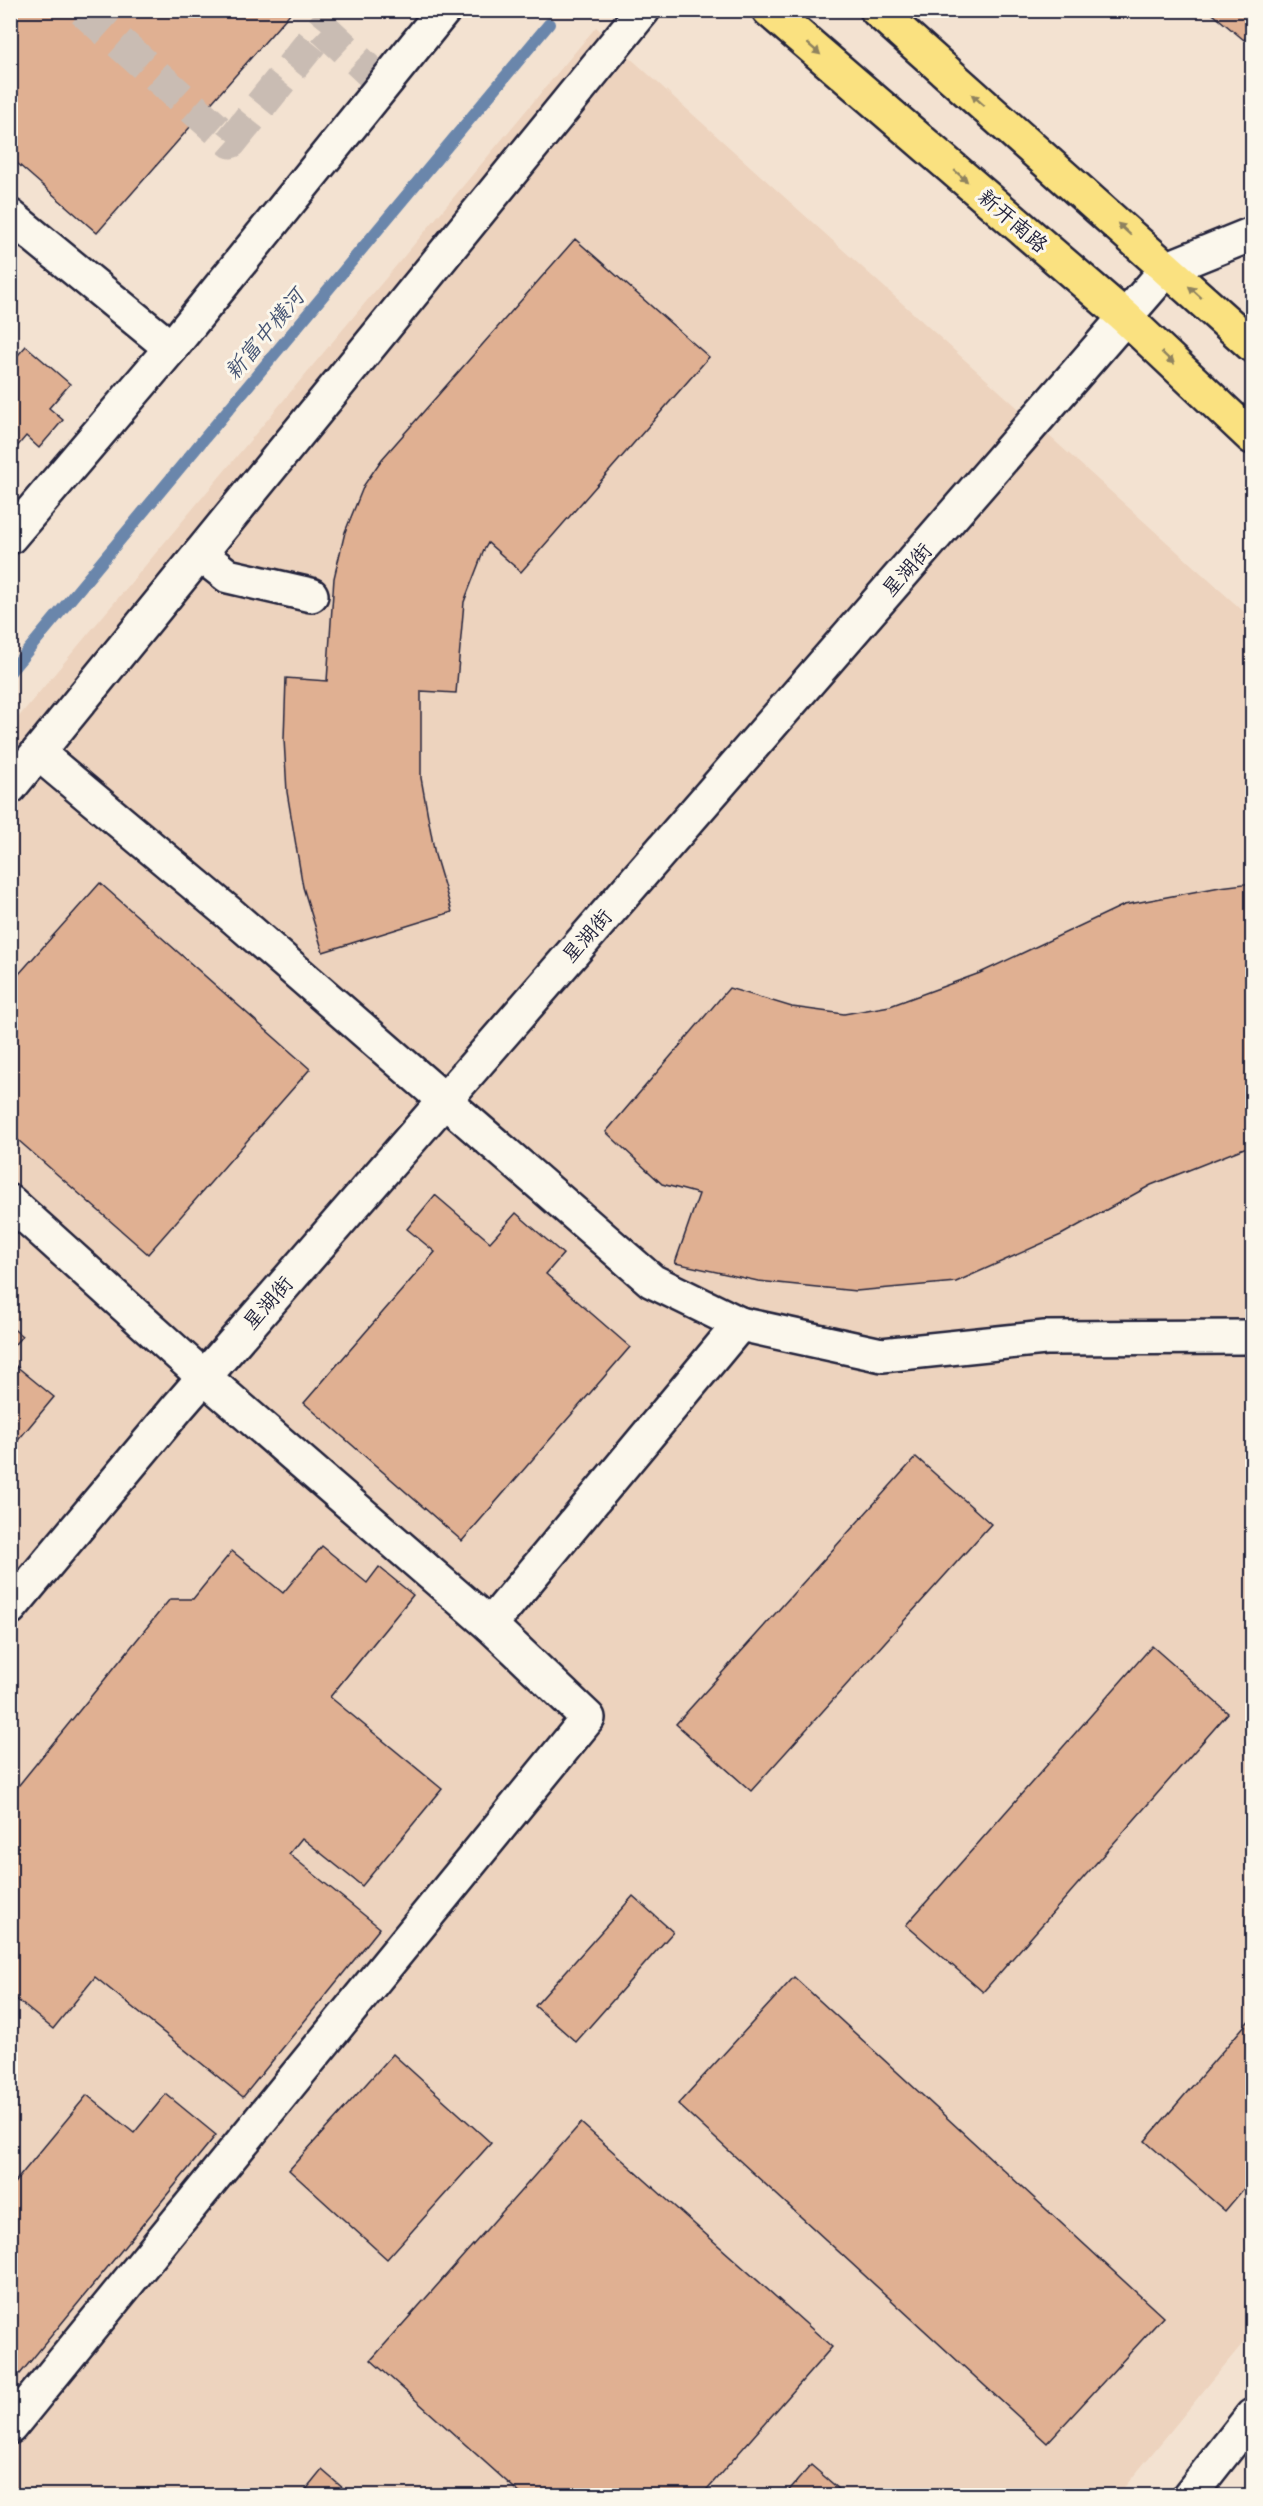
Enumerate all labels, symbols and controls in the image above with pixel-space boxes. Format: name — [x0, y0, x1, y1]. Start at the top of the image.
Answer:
one-way arrow — [806, 42, 821, 55]
one-way arrow — [971, 94, 986, 107]
one-way arrow — [953, 169, 968, 182]
street label: 新开南路 — [972, 180, 1057, 259]
one-way arrow — [1117, 223, 1132, 236]
water label: 新富中横河 — [215, 278, 313, 386]
one-way arrow — [1187, 285, 1202, 299]
one-way arrow — [1161, 351, 1176, 365]
street label: 星湖街 — [873, 534, 938, 603]
street label: 星湖街 — [553, 900, 618, 969]
street label: 星湖街 — [234, 1267, 299, 1336]

